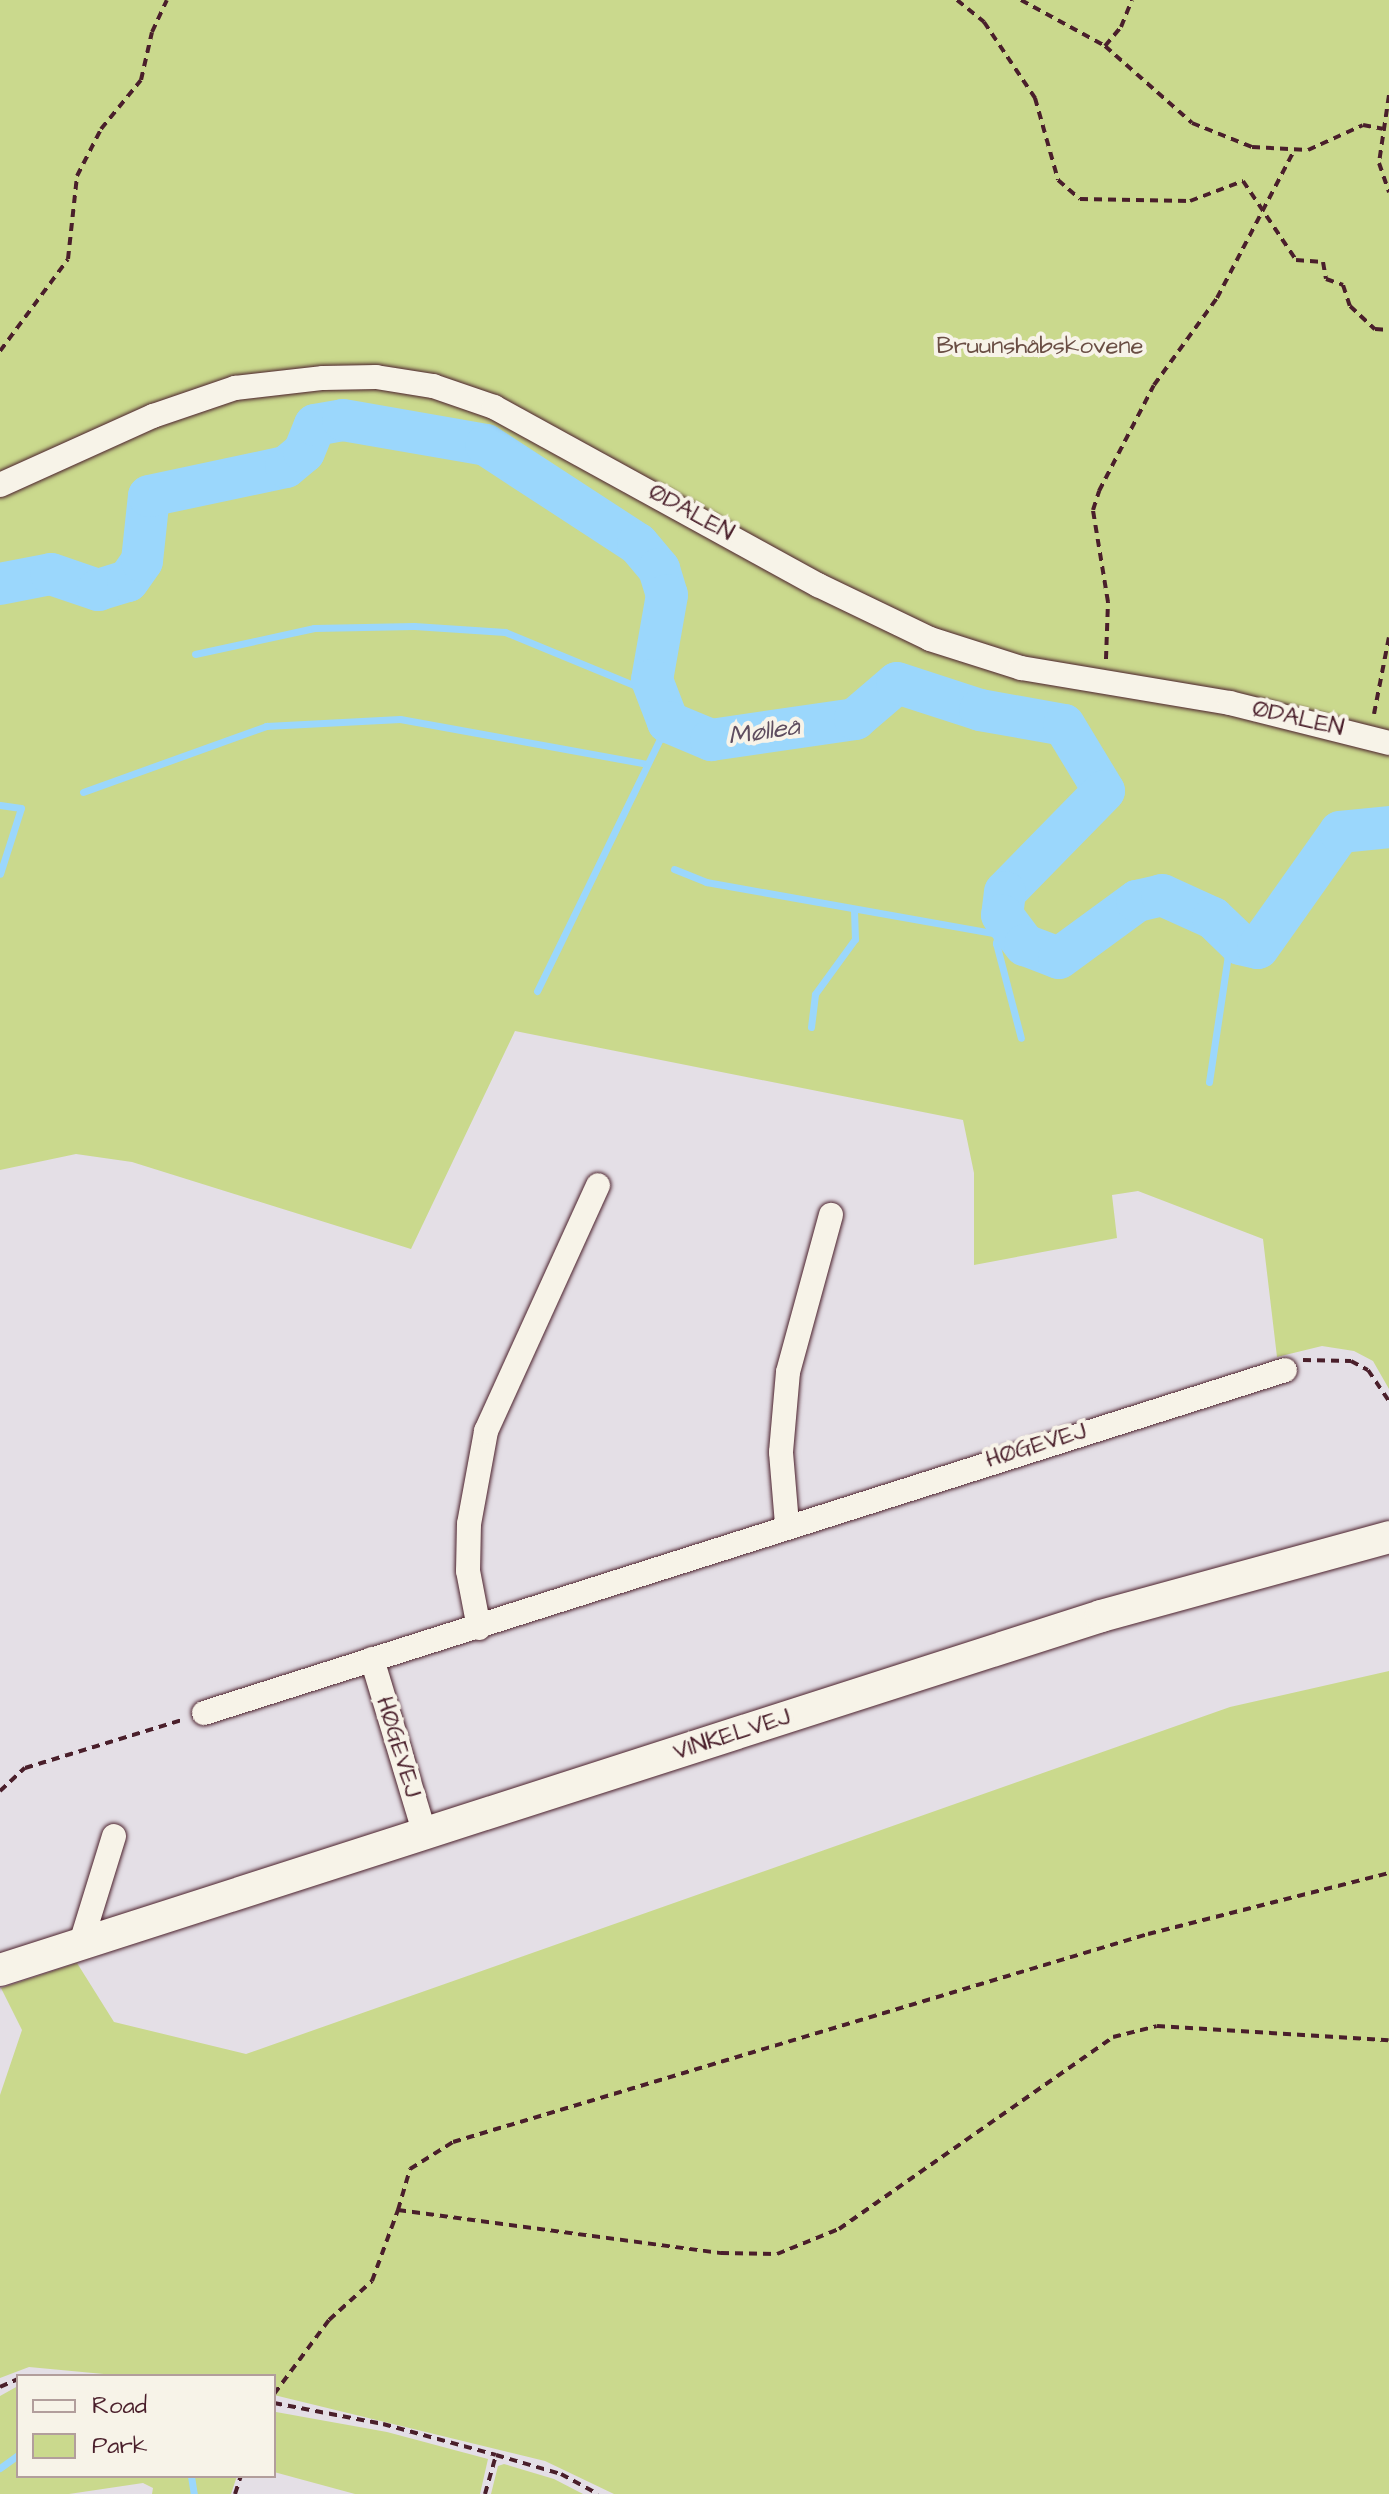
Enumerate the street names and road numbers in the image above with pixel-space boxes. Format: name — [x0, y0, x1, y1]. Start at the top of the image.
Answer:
street label: ØDALEN — [643, 478, 739, 548]
street label: ØDALEN — [1250, 695, 1346, 743]
street label: HØGEVEJ — [982, 1417, 1090, 1475]
street label: HØGEVEJ — [369, 1693, 427, 1801]
street label: VINKELVEJ — [670, 1703, 794, 1767]

